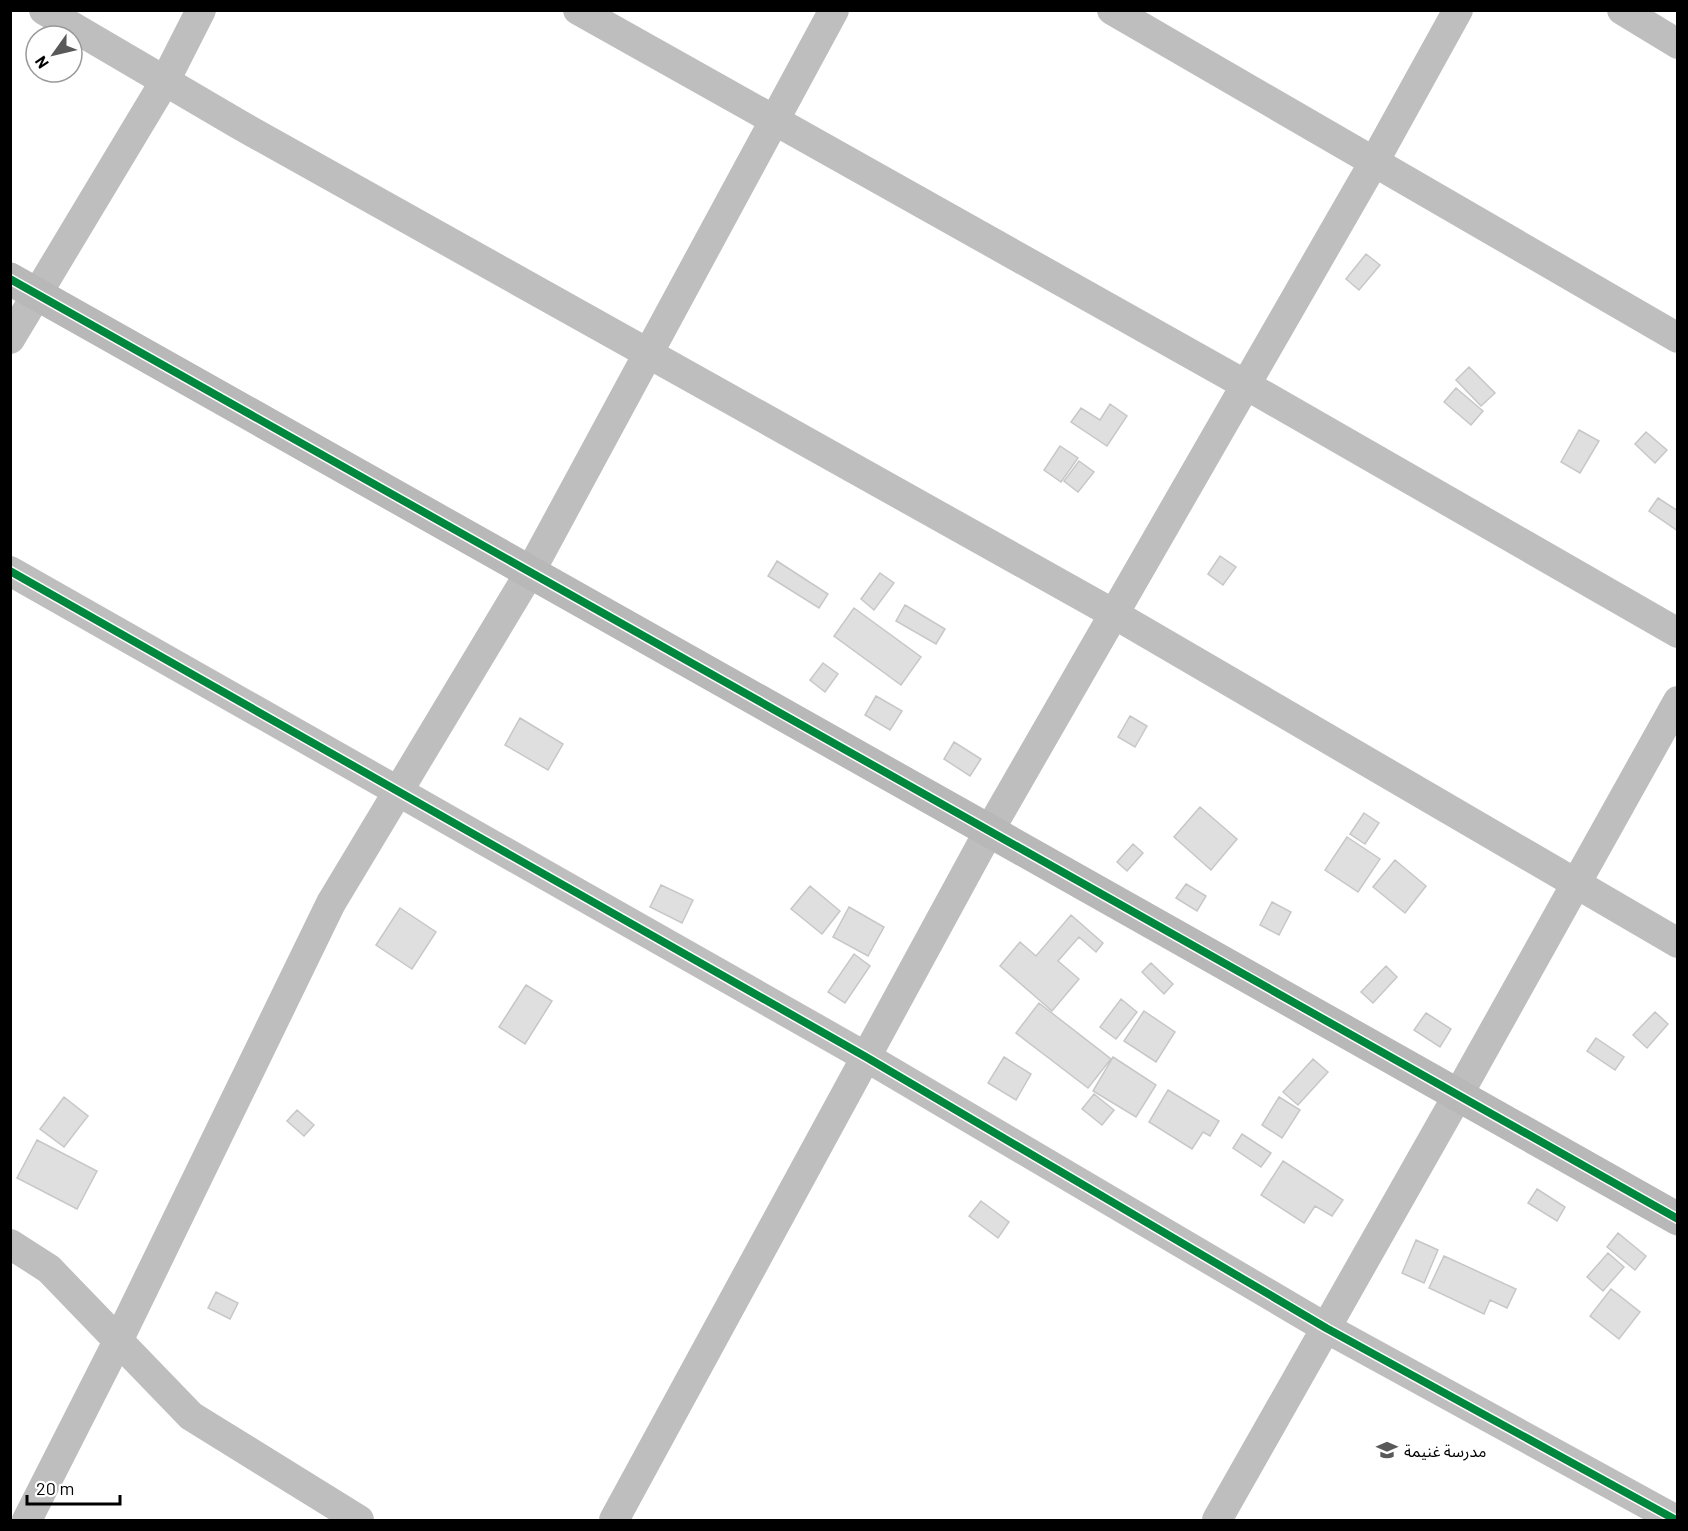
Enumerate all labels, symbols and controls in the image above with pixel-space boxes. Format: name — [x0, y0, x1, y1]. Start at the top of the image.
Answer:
north arrow — [24, 24, 84, 84]
text: N — [30, 53, 52, 72]
school or university icon: مدرسة غنيمة — [1375, 1438, 1399, 1462]
place label: مدرسة غنيمة — [1404, 1441, 1486, 1461]
scale bar — [27, 1468, 120, 1506]
text: 20 m — [36, 1477, 74, 1499]

